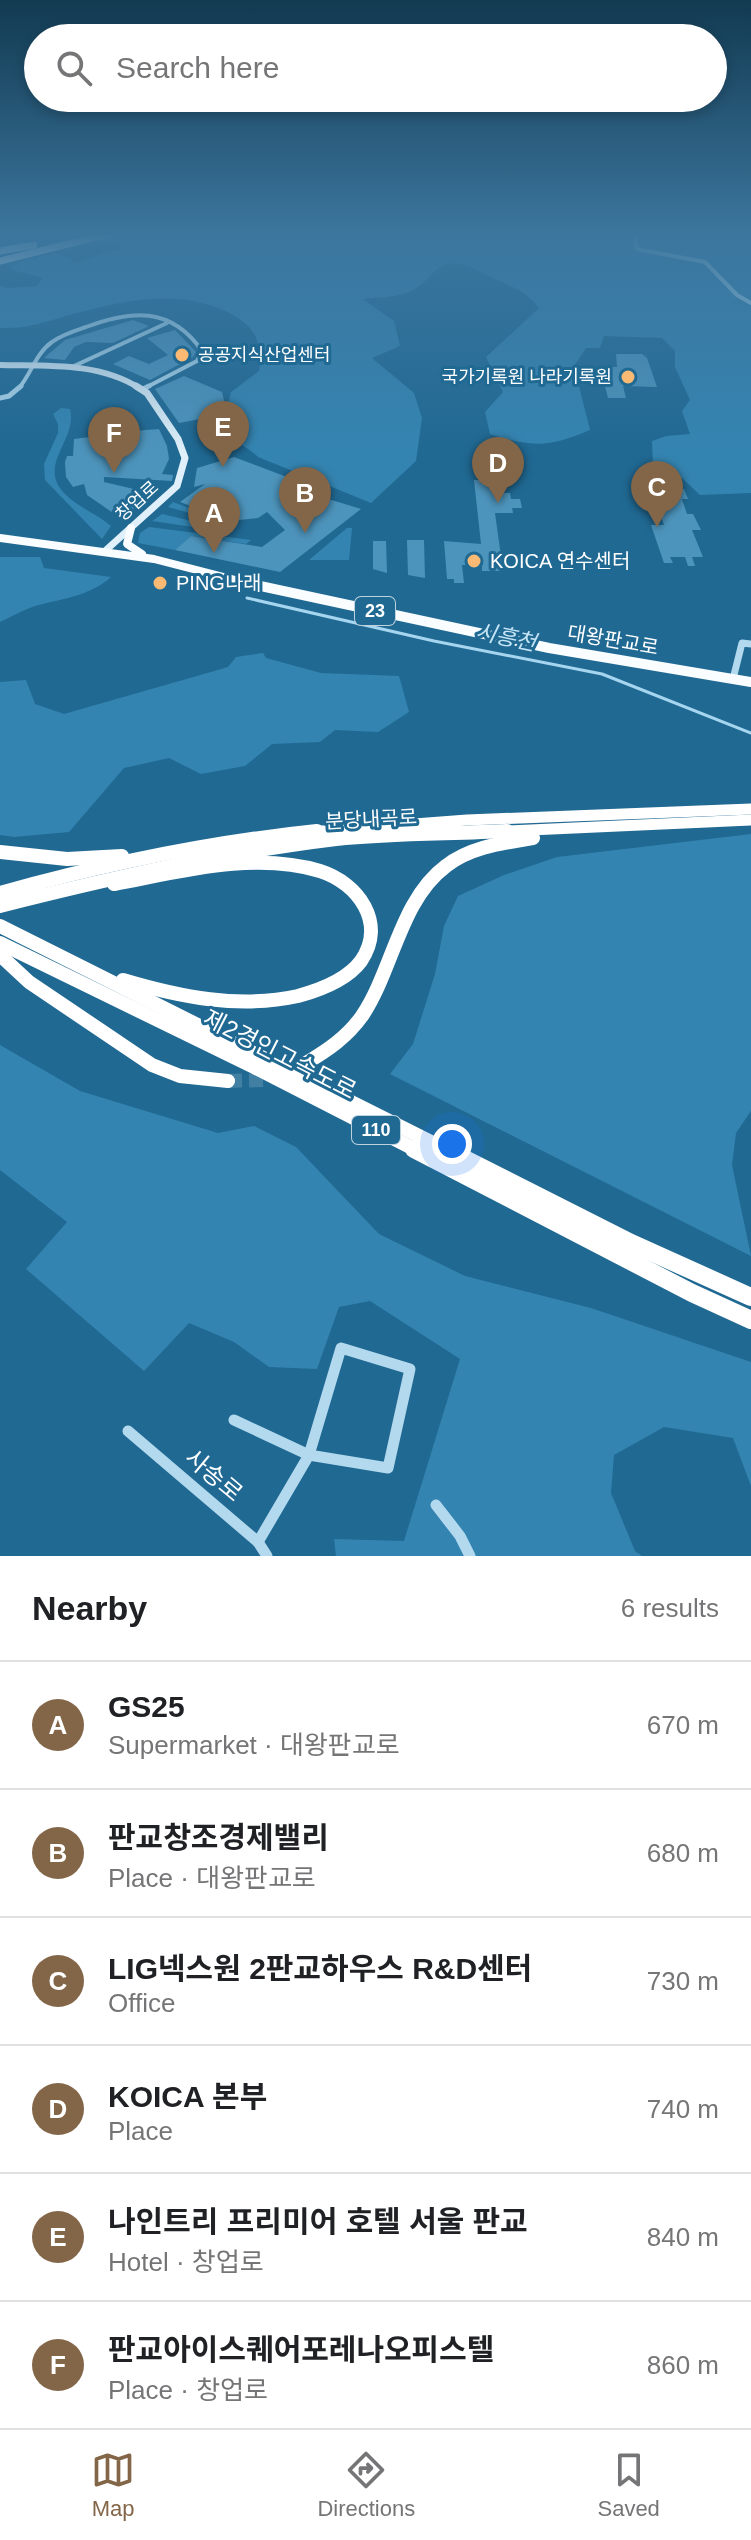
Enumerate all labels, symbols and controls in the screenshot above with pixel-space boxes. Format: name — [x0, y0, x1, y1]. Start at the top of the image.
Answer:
search box — [24, 24, 727, 112]
icon: search — [52, 46, 96, 90]
text: Search here — [116, 51, 279, 84]
place label: 공공지식산업센터 — [198, 345, 330, 365]
marker: 공공지식산업센터 — [173, 346, 191, 364]
place label: 국가기록원 나라기록원 — [441, 367, 612, 387]
marker: 국가기록원 나라기록원 — [619, 368, 637, 386]
pin: E — [197, 401, 249, 467]
pin: F — [88, 407, 140, 473]
pin: D — [472, 437, 524, 503]
pin: C — [631, 461, 683, 527]
pin: B — [279, 467, 331, 533]
street label: 창업로 — [112, 477, 162, 525]
pin: A — [188, 487, 240, 553]
place label: KOICA 연수센터 — [490, 550, 630, 572]
marker: KOICA 연수센터 — [465, 552, 483, 570]
place label: PING나래 — [176, 572, 262, 594]
marker: PING나래 — [151, 574, 169, 592]
road number: 23 — [355, 597, 395, 625]
water label: 시흥천 — [474, 618, 541, 656]
street label: 대왕판교로 — [566, 621, 660, 659]
street label: 분당내곡로 — [324, 806, 418, 832]
street label: 제2경인고속도로 — [199, 1004, 361, 1104]
road number: 110 — [352, 1116, 400, 1144]
your location — [432, 1124, 472, 1164]
street label: 사송로 — [180, 1443, 248, 1507]
text: Nearby — [32, 1589, 147, 1627]
text: 6 results — [621, 1593, 719, 1623]
text: GS25 — [108, 1690, 185, 1723]
text: A — [49, 1710, 67, 1740]
text: 670 m — [647, 1710, 719, 1740]
text: Supermarket · 대왕판교로 — [108, 1730, 400, 1760]
text: 판교창조경제밸리 — [108, 1821, 329, 1854]
text: B — [49, 1838, 67, 1868]
text: 680 m — [647, 1838, 719, 1868]
text: Place · 대왕판교로 — [108, 1863, 316, 1893]
text: LIG넥스원 2판교하우스 R&D센터 — [108, 1952, 532, 1985]
text: C — [49, 1966, 67, 1996]
text: 730 m — [647, 1966, 719, 1996]
text: Office — [108, 1988, 175, 2018]
text: KOICA 본부 — [108, 2080, 267, 2113]
text: D — [49, 2094, 67, 2124]
text: 740 m — [647, 2094, 719, 2124]
text: Place — [108, 2116, 173, 2146]
text: 나인트리 프리미어 호텔 서울 판교 — [108, 2205, 528, 2238]
text: E — [49, 2222, 67, 2252]
text: 840 m — [647, 2222, 719, 2252]
text: Hotel · 창업로 — [108, 2247, 264, 2277]
text: 판교아이스퀘어포레나오피스텔 — [108, 2333, 494, 2366]
text: F — [50, 2350, 66, 2380]
text: 860 m — [647, 2350, 719, 2380]
text: Place · 창업로 — [108, 2375, 268, 2405]
tab: Map — [91, 2448, 135, 2522]
tab: Directions — [317, 2448, 415, 2522]
tab: Saved — [597, 2448, 660, 2522]

